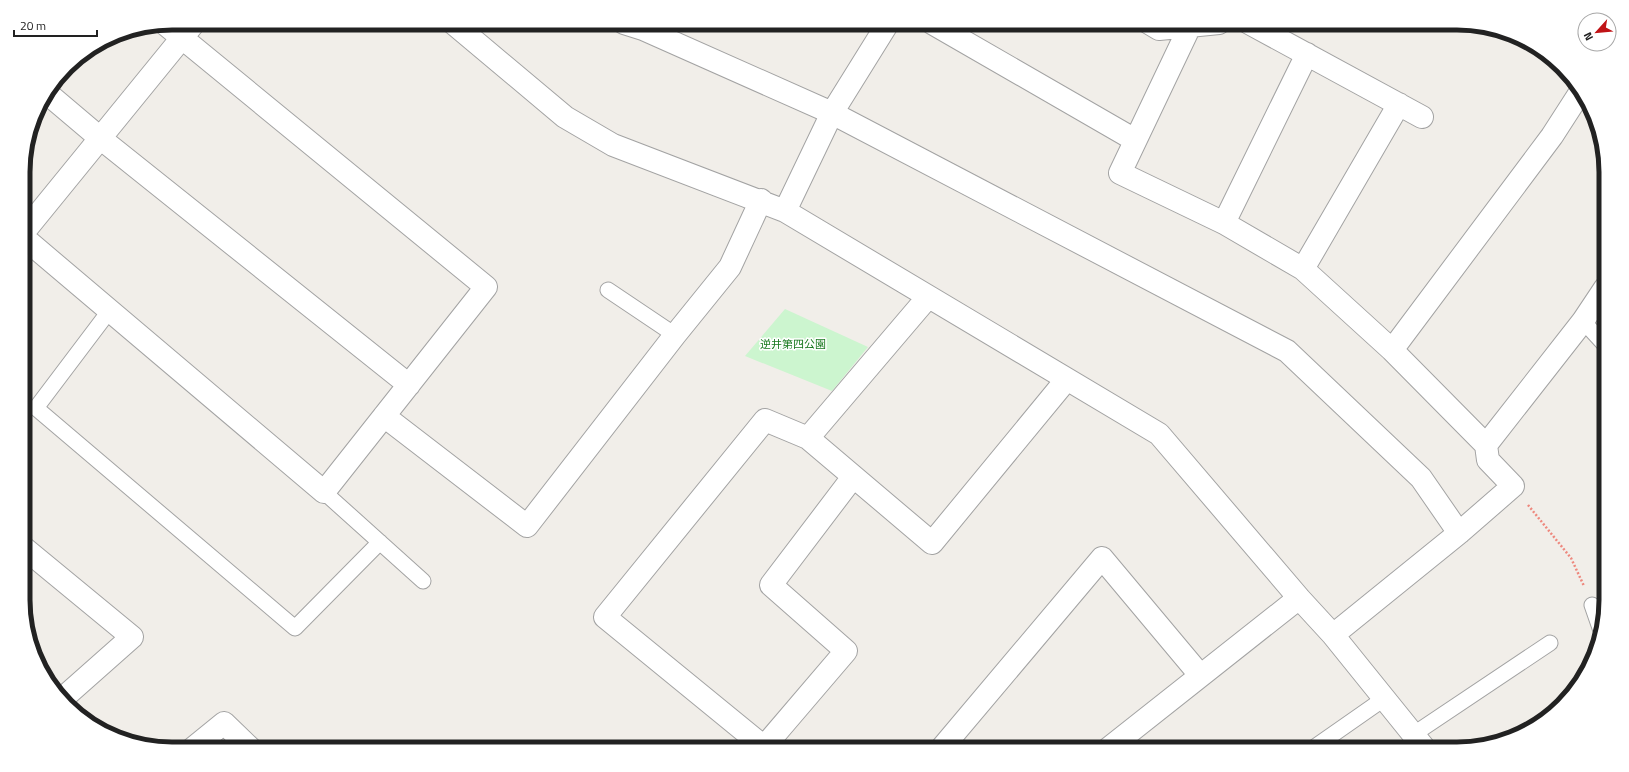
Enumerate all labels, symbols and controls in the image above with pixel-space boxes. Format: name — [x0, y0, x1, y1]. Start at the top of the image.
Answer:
scale bar — [14, 12, 97, 38]
north arrow — [1577, 12, 1617, 52]
text: 20 m — [20, 16, 46, 35]
text: N — [1579, 30, 1597, 44]
park label: 逆井第四公園 — [760, 336, 826, 352]

